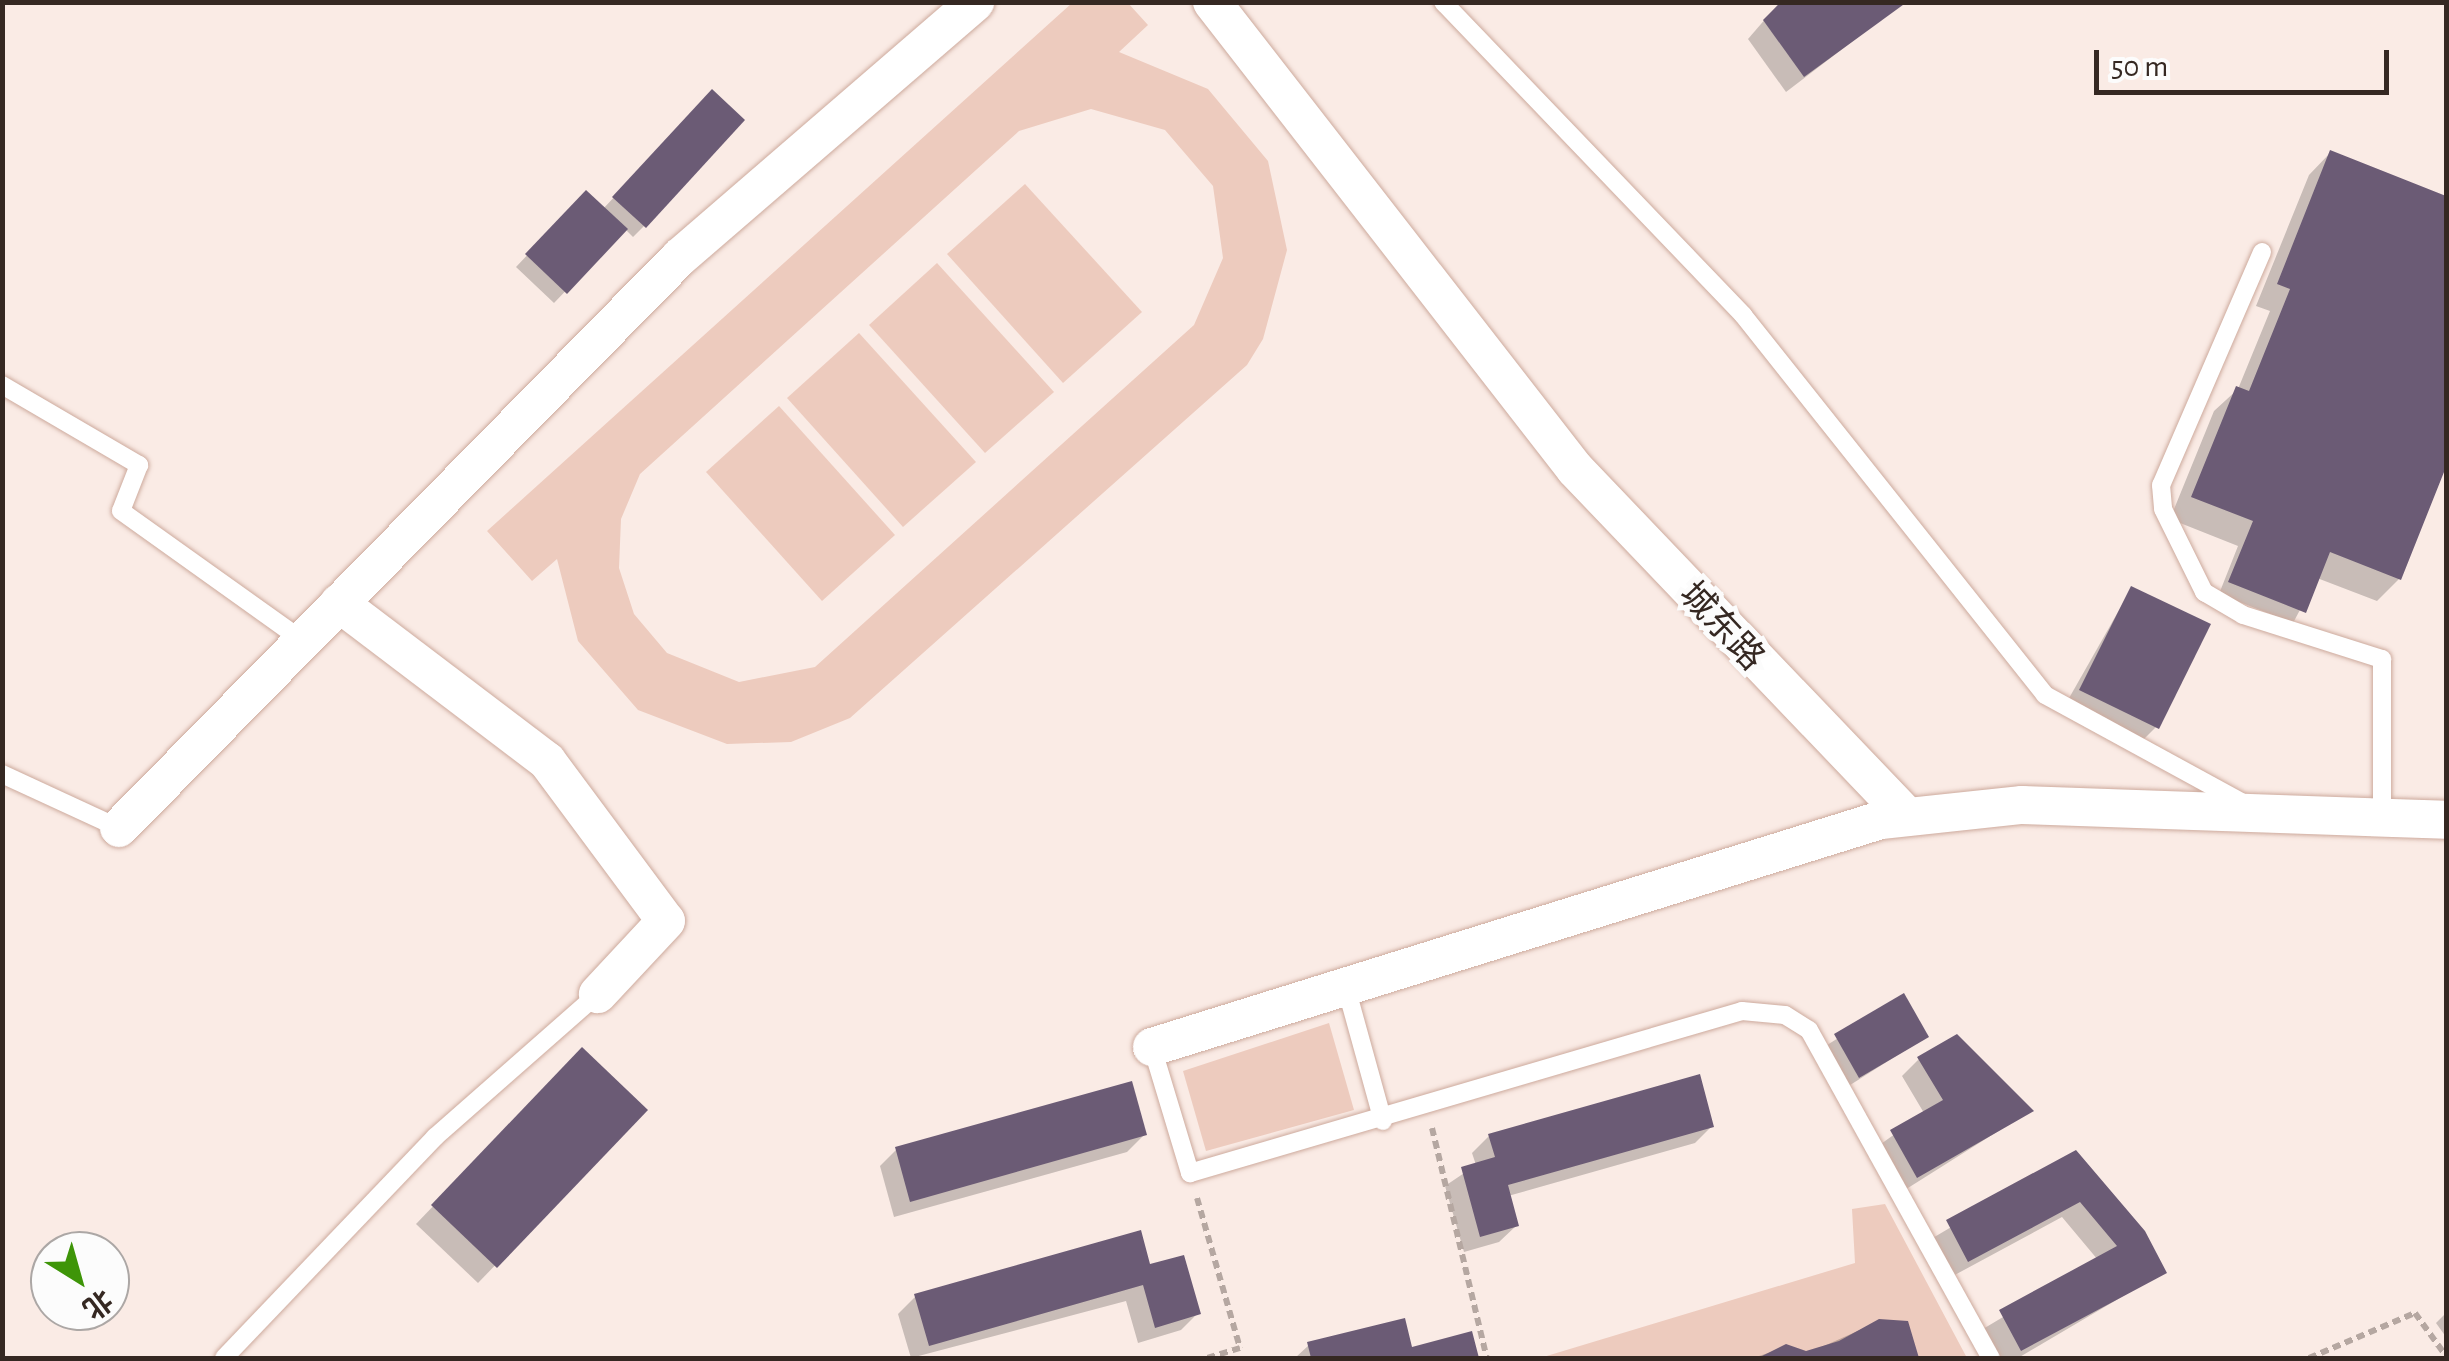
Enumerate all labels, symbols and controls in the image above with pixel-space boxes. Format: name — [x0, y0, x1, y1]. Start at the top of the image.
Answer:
scale bar — [2099, 30, 2394, 92]
text: 50 m — [2111, 52, 2168, 82]
street label: 城东路 — [1670, 574, 1772, 680]
north arrow — [30, 1231, 130, 1331]
text: 北 — [77, 1284, 116, 1323]

